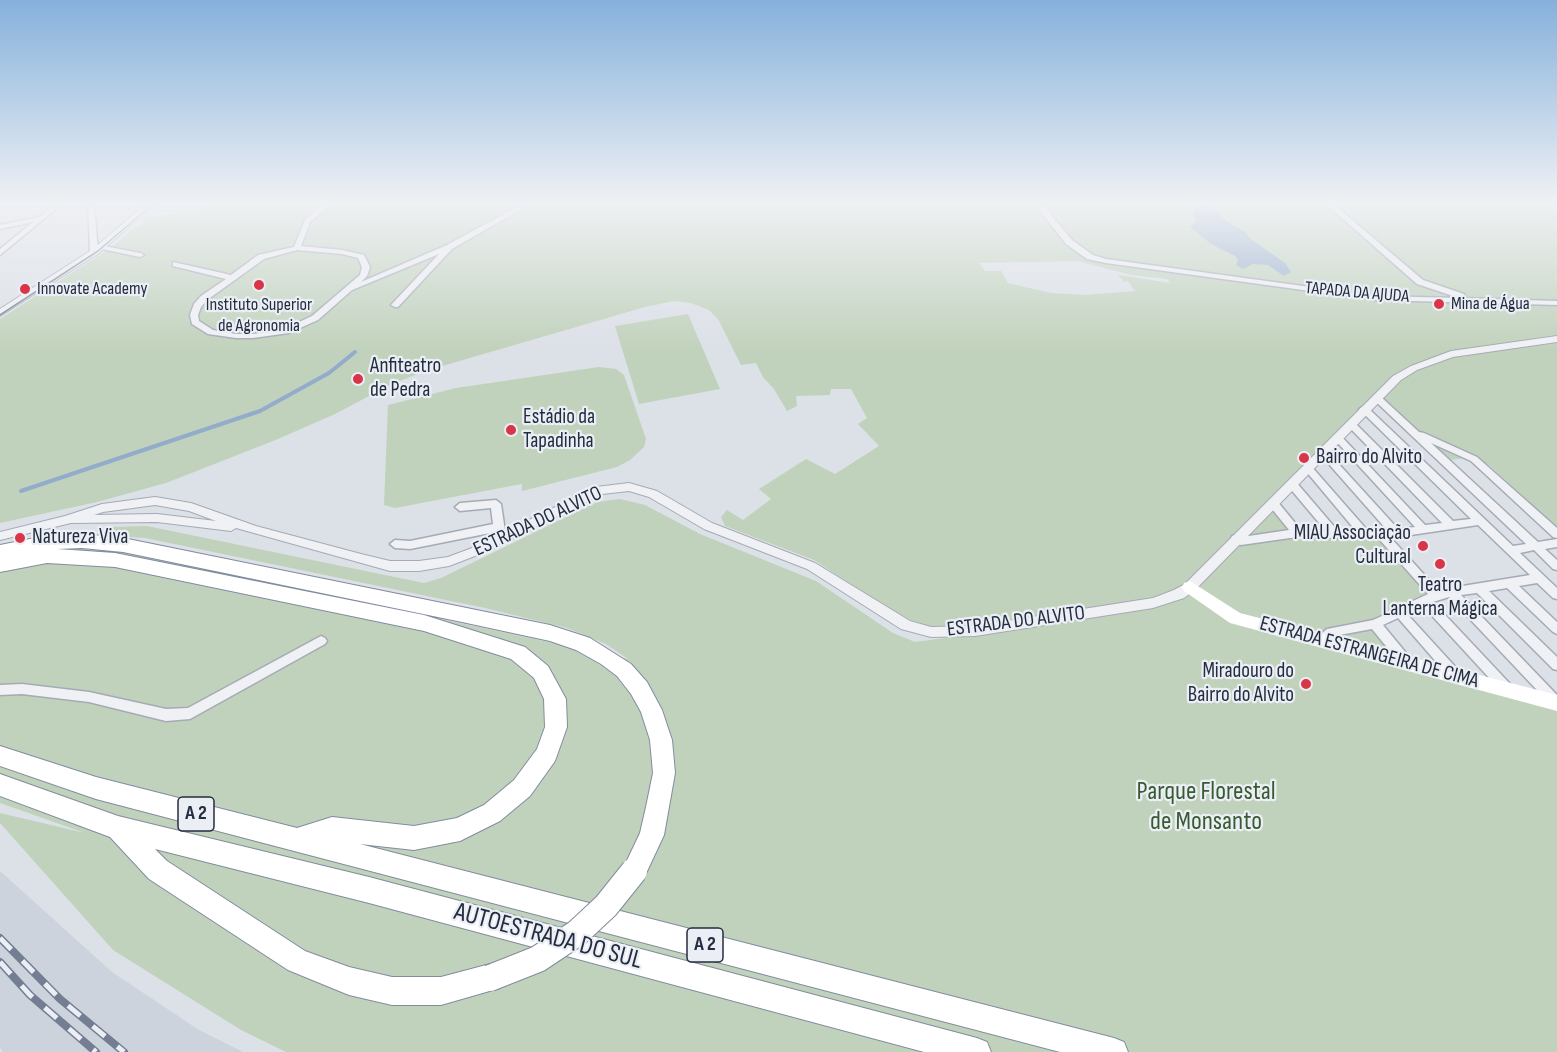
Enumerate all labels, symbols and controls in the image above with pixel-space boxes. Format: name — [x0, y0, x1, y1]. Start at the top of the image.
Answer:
place label: Innovate Academy — [37, 278, 147, 300]
marker: Instituto Superior de Agronomia — [252, 278, 266, 292]
street label: TAPADA DA AJUDA — [1304, 278, 1410, 308]
marker: Innovate Academy — [18, 282, 32, 296]
place label: Mina de Água — [1451, 293, 1530, 315]
place label: Instituto Superior de Agronomia — [206, 294, 312, 336]
marker: Mina de Água — [1432, 297, 1446, 311]
place label: Anfiteatro de Pedra — [370, 354, 441, 404]
marker: Anfiteatro de Pedra — [351, 372, 365, 386]
place label: Estádio da Tapadinha — [523, 405, 595, 455]
marker: Estádio da Tapadinha — [504, 423, 518, 437]
place label: Bairro do Alvito — [1316, 445, 1422, 471]
marker: Bairro do Alvito — [1297, 451, 1311, 465]
street label: ESTRADA DO ALVITO — [470, 481, 606, 563]
place label: MIAU Associação Cultural — [1294, 521, 1411, 571]
place label: Natureza Viva — [32, 525, 128, 551]
marker: Natureza Viva — [13, 531, 27, 545]
marker: MIAU Associação Cultural — [1416, 539, 1430, 553]
marker: Teatro Lanterna Mágica — [1433, 557, 1447, 571]
place label: Teatro Lanterna Mágica — [1382, 573, 1498, 623]
street label: ESTRADA DO ALVITO — [946, 601, 1086, 643]
street label: ESTRADA ESTRANGEIRA DE CIMA — [1257, 612, 1481, 694]
place label: Miradouro do Bairro do Alvito — [1188, 659, 1294, 709]
marker: Miradouro do Bairro do Alvito — [1299, 677, 1313, 691]
park label: Parque Florestal de Monsanto — [1137, 776, 1275, 838]
road number: A 2 — [178, 797, 214, 831]
street label: AUTOESTRADA DO SUL — [451, 897, 645, 977]
road number: A 2 — [687, 928, 723, 962]

